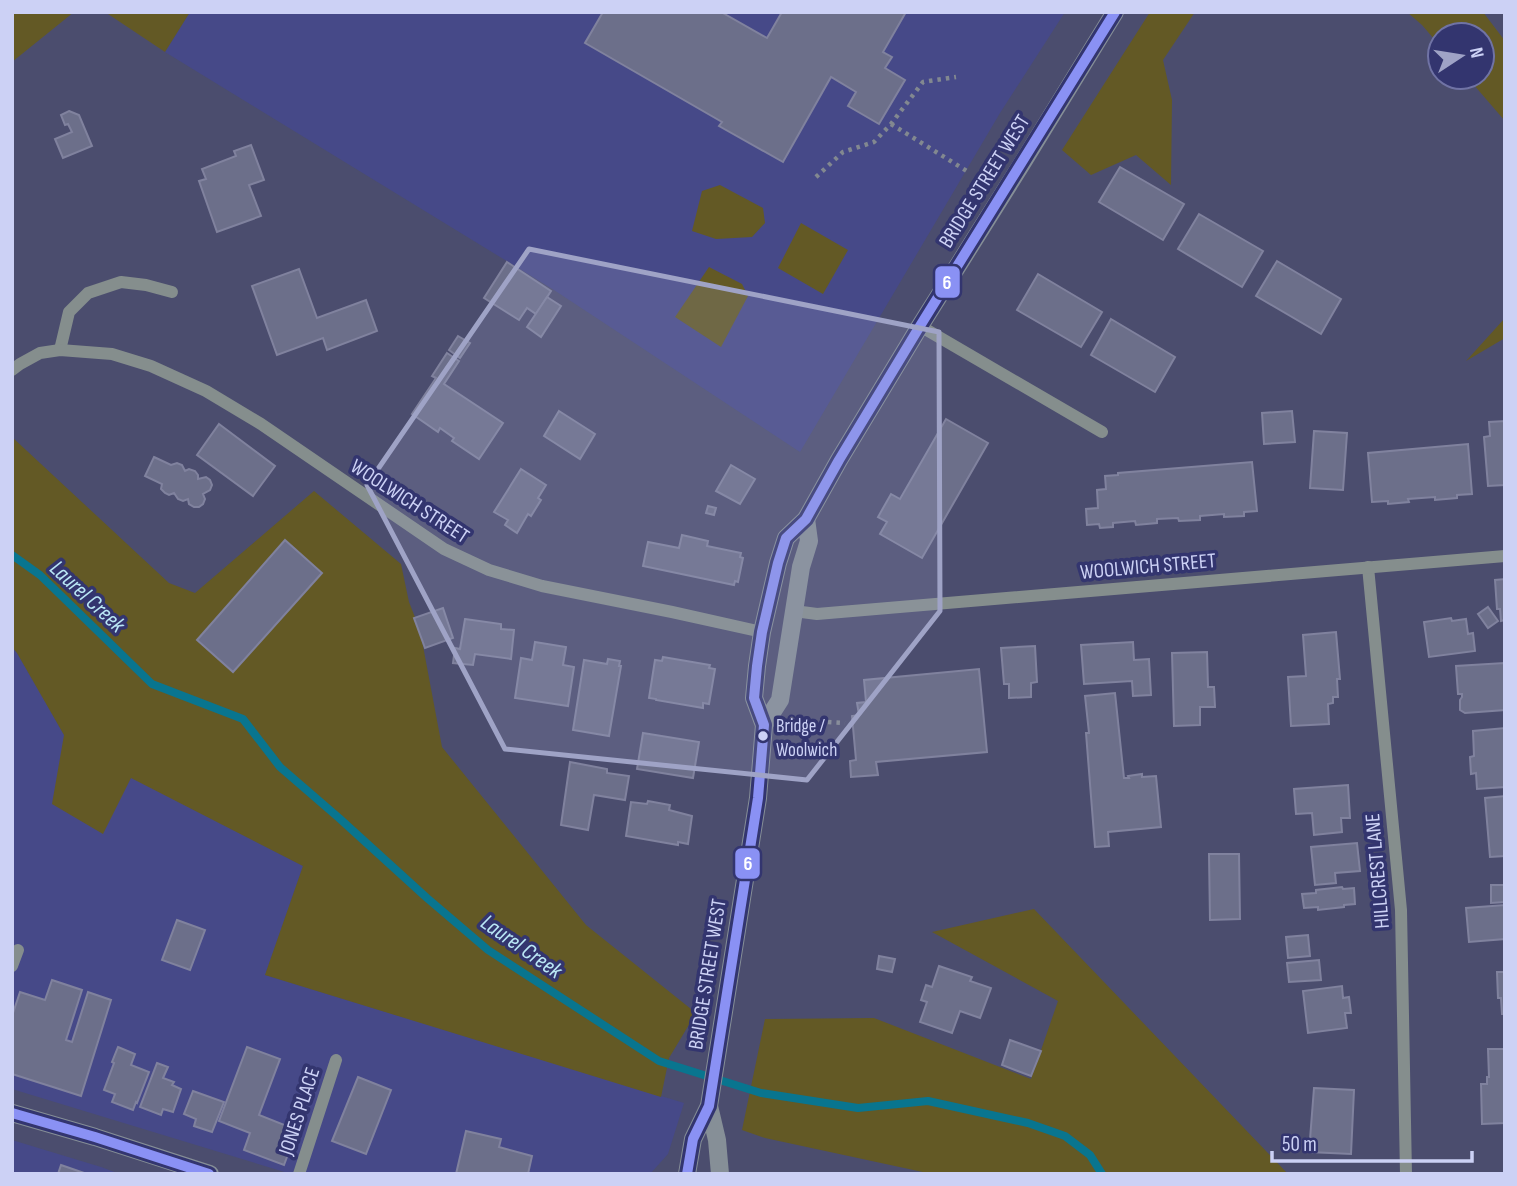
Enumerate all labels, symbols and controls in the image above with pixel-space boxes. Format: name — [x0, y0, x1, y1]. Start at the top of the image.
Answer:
north arrow — [1426, 21, 1496, 91]
text: N — [1464, 45, 1488, 60]
street label: BRIDGE STREET WEST — [934, 110, 1036, 252]
line badge: 6 — [934, 265, 961, 299]
text: 6 — [943, 272, 952, 295]
street label: WOOLWICH STREET — [346, 454, 474, 549]
street label: WOOLWICH STREET — [1079, 548, 1217, 585]
water label: Laurel Creek — [44, 555, 132, 640]
place label: Bridge / Woolwich — [776, 715, 837, 762]
marker: Bridge / Woolwich — [756, 729, 770, 743]
street label: HILLCREST LANE — [1360, 812, 1395, 930]
line badge: 6 — [734, 847, 761, 880]
text: 6 — [744, 853, 753, 876]
street label: BRIDGE STREET WEST — [683, 897, 732, 1051]
water label: Laurel Creek — [475, 909, 569, 986]
street label: JONES PLACE — [273, 1064, 325, 1159]
scale bar — [1272, 1120, 1472, 1164]
text: 50 m — [1282, 1132, 1317, 1157]

